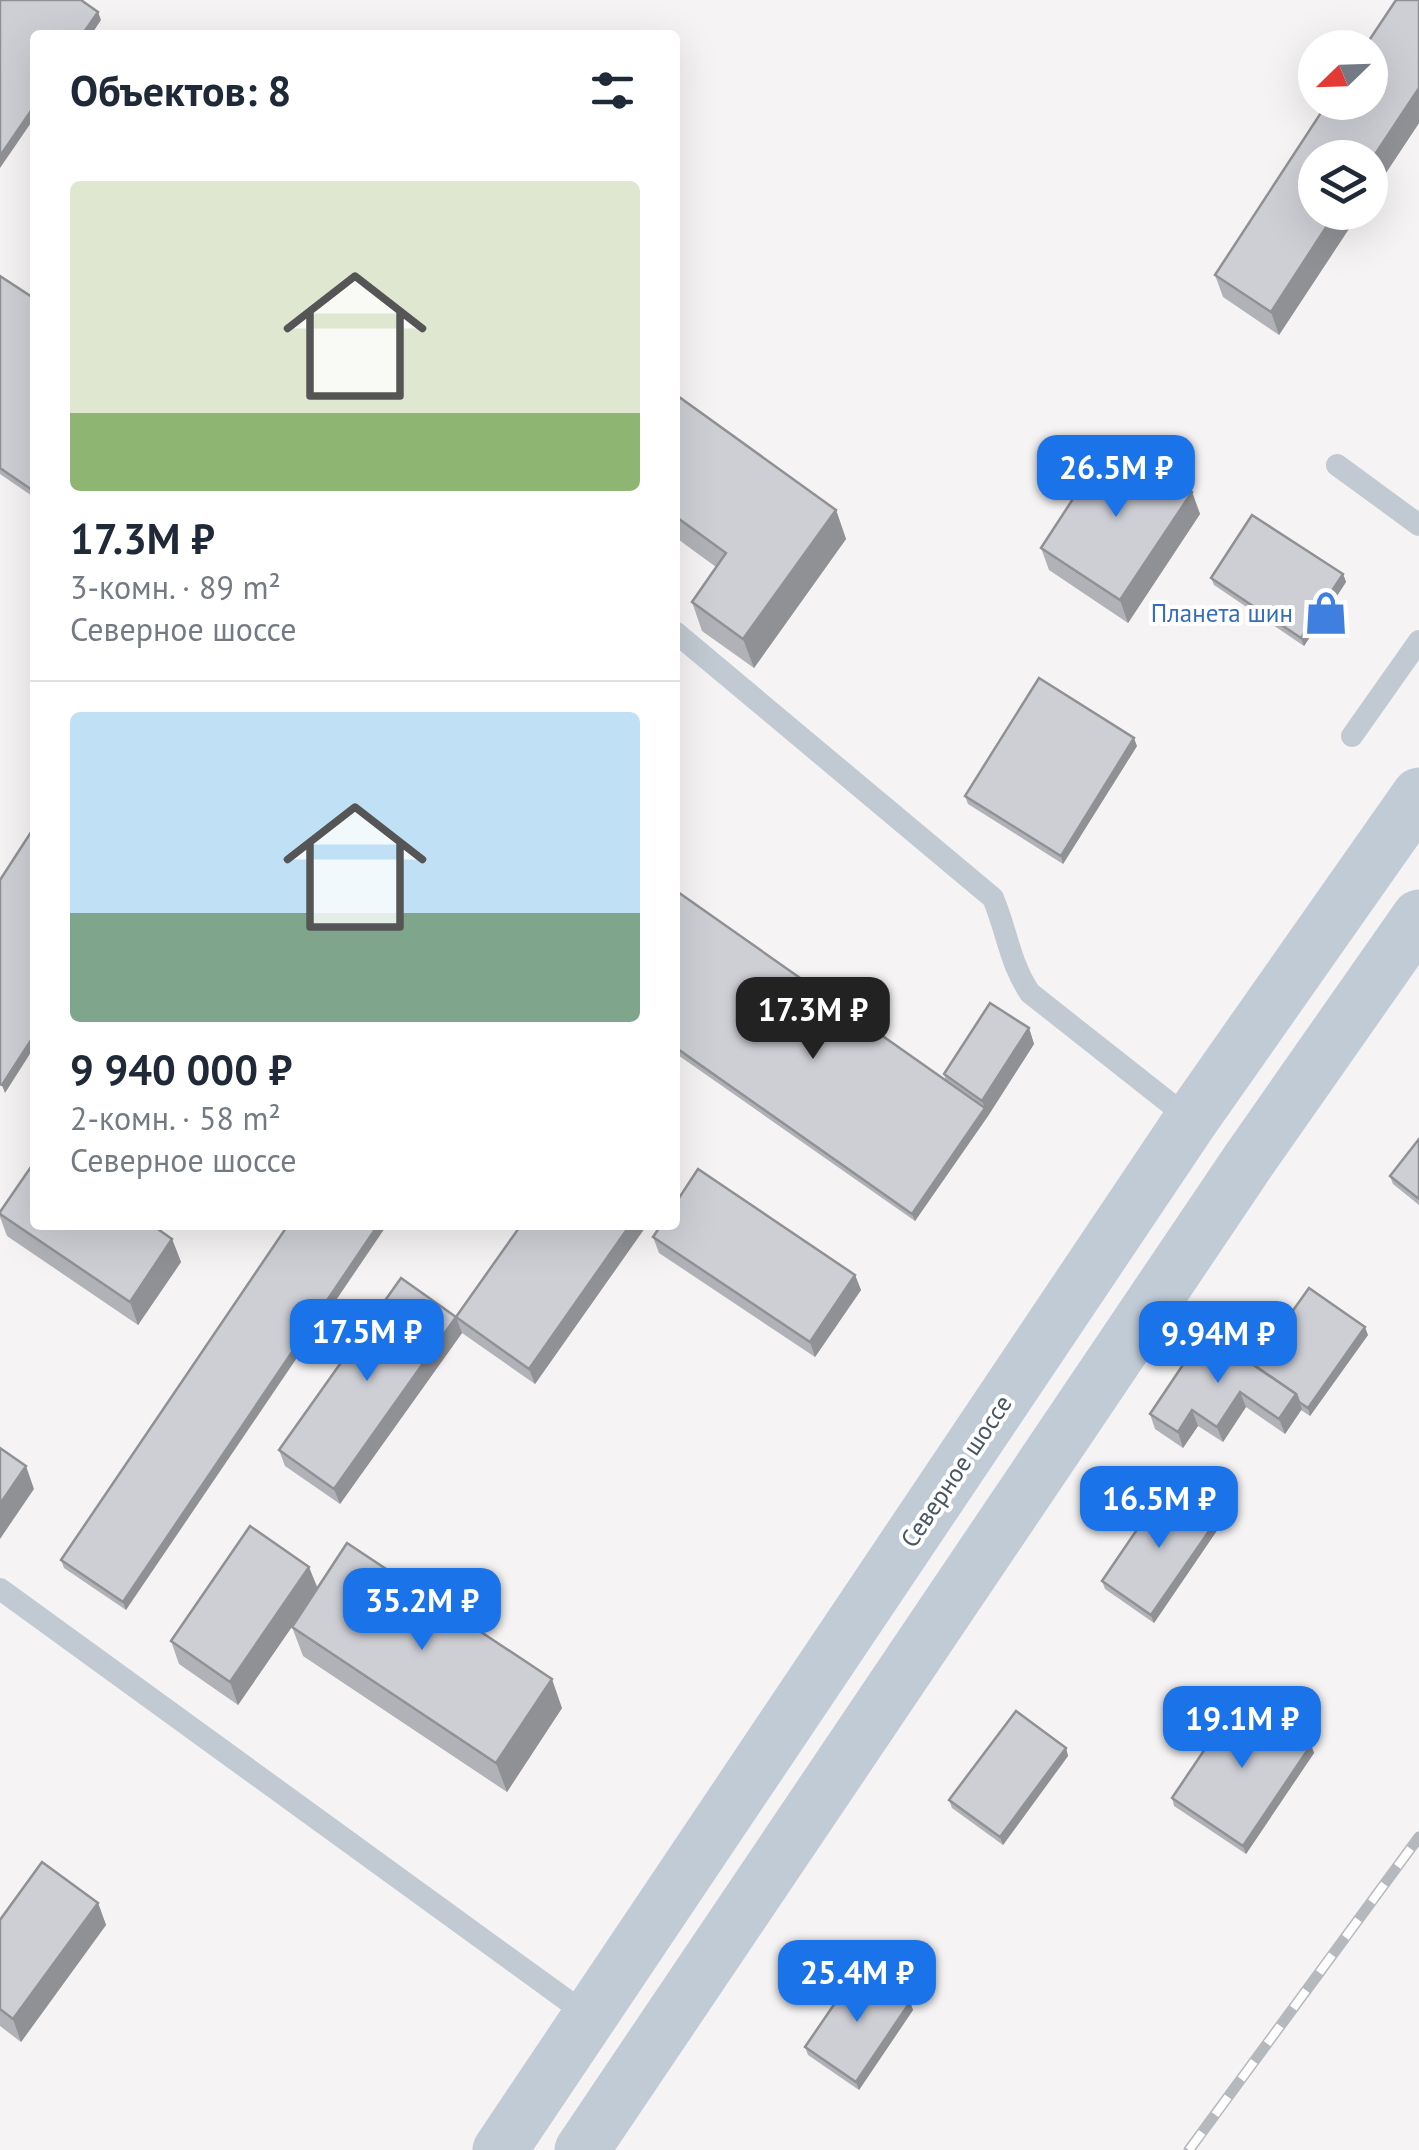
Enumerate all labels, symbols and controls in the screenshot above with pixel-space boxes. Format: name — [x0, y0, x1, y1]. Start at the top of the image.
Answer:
north arrow — [1298, 30, 1388, 120]
map controls — [1298, 30, 1388, 230]
text: Объектов: 8 — [70, 63, 291, 118]
icon: filters — [585, 63, 640, 118]
button: layers — [1298, 140, 1388, 230]
icon: home — [265, 246, 445, 426]
pin: 26.5M ₽ — [1024, 435, 1208, 520]
text: 26.5M ₽ — [1059, 446, 1173, 488]
text: 17.3M ₽ — [70, 511, 215, 566]
text: 3-комн. · 89 m² — [70, 566, 281, 608]
shop icon: Планета шин — [1302, 589, 1350, 637]
place label: Планета шин — [1151, 597, 1293, 629]
text: Северное шоссе — [70, 608, 297, 650]
icon: home — [265, 777, 445, 957]
pin: 17.3M ₽ — [721, 977, 905, 1062]
text: 17.3M ₽ — [758, 988, 868, 1030]
text: 9 940 000 ₽ — [70, 1042, 292, 1097]
text: 2-комн. · 58 m² — [70, 1097, 281, 1139]
text: Северное шоссе — [70, 1139, 297, 1181]
pin: 17.5M ₽ — [275, 1299, 459, 1384]
pin: 9.94M ₽ — [1126, 1301, 1310, 1386]
text: 17.5M ₽ — [312, 1310, 422, 1352]
text: 9.94M ₽ — [1161, 1312, 1275, 1354]
street label: Северное шоссе — [893, 1389, 1019, 1553]
pin: 16.5M ₽ — [1067, 1466, 1251, 1551]
text: 16.5M ₽ — [1102, 1477, 1216, 1519]
pin: 35.2M ₽ — [330, 1568, 514, 1653]
text: 35.2M ₽ — [365, 1579, 479, 1621]
pin: 19.1M ₽ — [1150, 1686, 1334, 1771]
text: 19.1M ₽ — [1185, 1697, 1299, 1739]
pin: 25.4M ₽ — [765, 1940, 949, 2025]
text: 25.4M ₽ — [800, 1951, 914, 1993]

